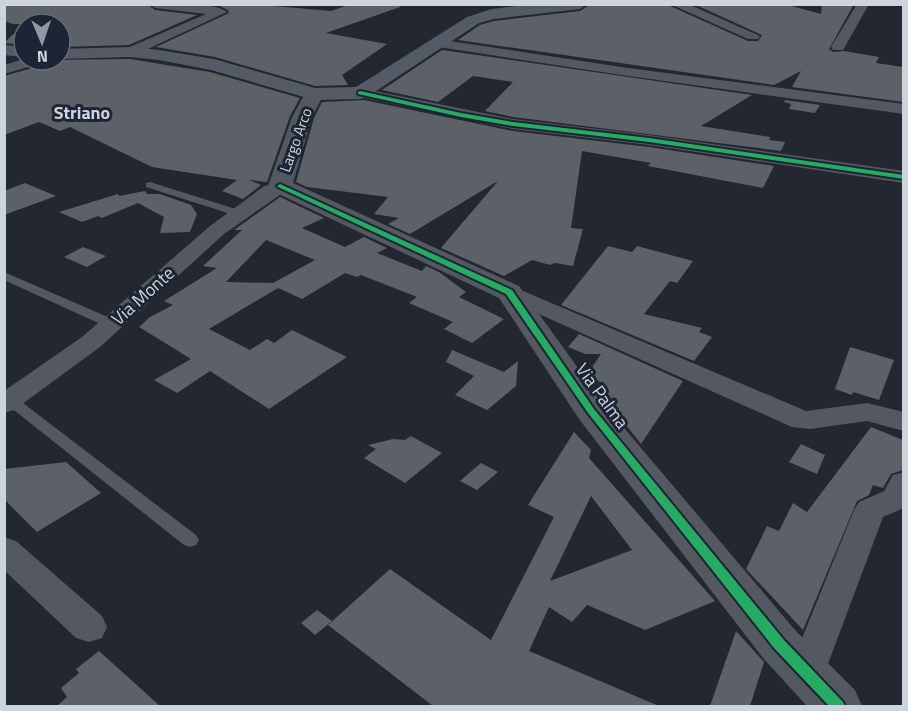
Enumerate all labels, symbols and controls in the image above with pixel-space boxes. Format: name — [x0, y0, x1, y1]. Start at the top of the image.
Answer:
north arrow — [12, 12, 72, 72]
text: N — [37, 45, 48, 69]
district label: Striano — [54, 99, 110, 126]
street label: Largo Arco — [273, 104, 318, 175]
street label: Via Monte — [105, 260, 180, 331]
street label: Via Palma — [569, 357, 635, 434]

